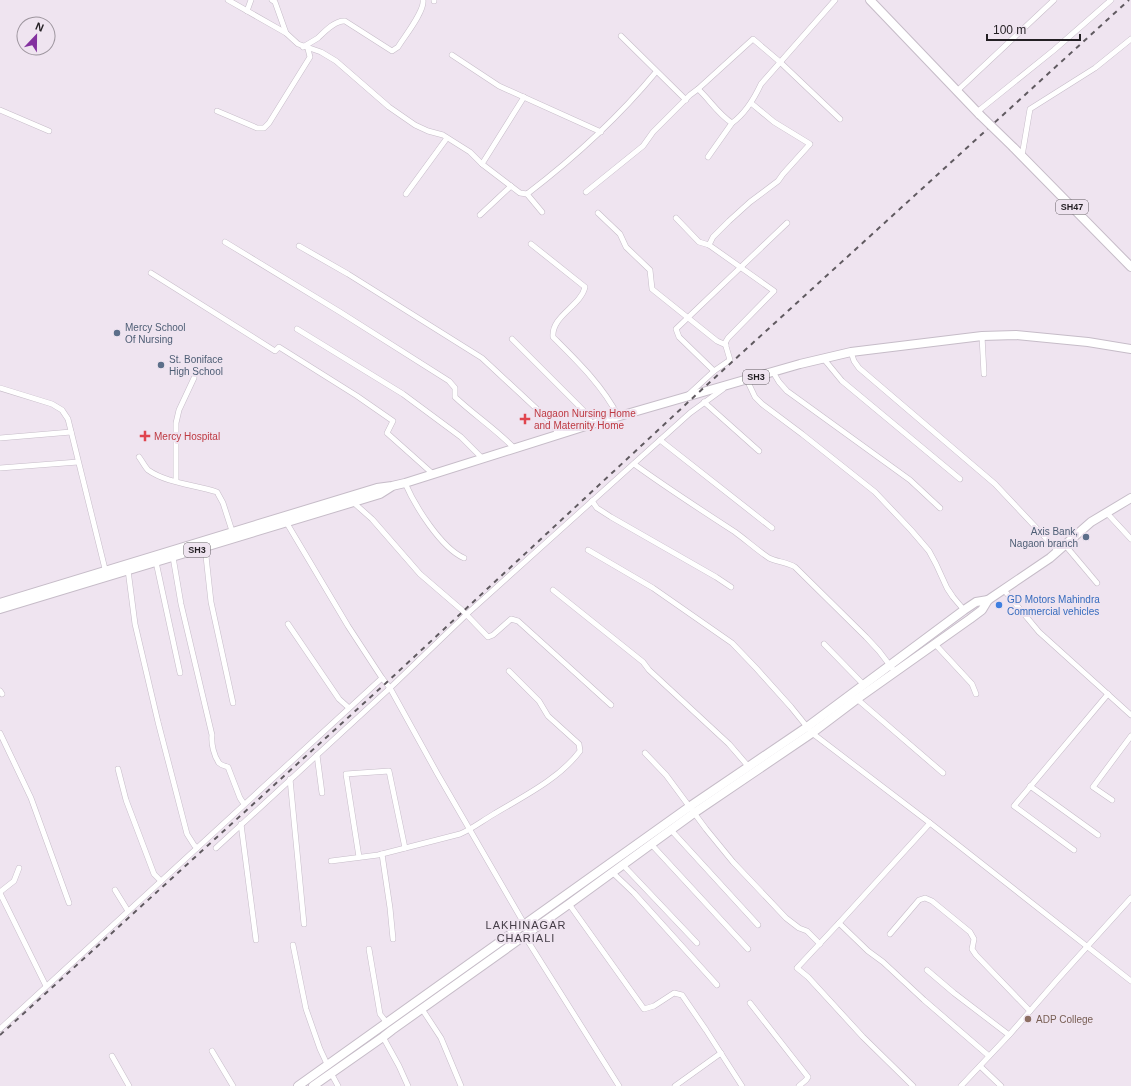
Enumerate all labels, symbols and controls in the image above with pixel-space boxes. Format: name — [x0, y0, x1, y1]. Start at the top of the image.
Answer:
north arrow — [16, 16, 56, 56]
scale bar — [987, 16, 1080, 42]
text: N — [34, 20, 46, 34]
text: 100 m — [993, 23, 1026, 37]
road number: SH47 — [1056, 200, 1088, 214]
place label: Mercy School Of Nursing — [125, 322, 186, 345]
marker: Mercy School Of Nursing — [112, 328, 122, 338]
place label: St. Boniface High School — [169, 354, 223, 377]
marker: St. Boniface High School — [156, 360, 166, 370]
road number: SH3 — [743, 370, 769, 384]
place label: Nagaon Nursing Home and Maternity Home — [534, 408, 636, 431]
marker: Nagaon Nursing Home and Maternity Home — [519, 413, 531, 425]
marker: Mercy Hospital — [139, 430, 151, 442]
place label: Mercy Hospital — [154, 431, 220, 442]
place label: Axis Bank, Nagaon branch — [1010, 526, 1078, 549]
marker: Axis Bank, Nagaon branch — [1081, 532, 1091, 542]
road number: SH3 — [184, 543, 210, 557]
place label: GD Motors Mahindra Commercial vehicles — [1007, 594, 1100, 617]
marker: GD Motors Mahindra Commercial vehicles — [994, 600, 1004, 610]
district label: LAKHINAGAR CHARIALI — [486, 919, 566, 944]
marker: ADP College — [1023, 1014, 1033, 1024]
place label: ADP College — [1036, 1014, 1094, 1025]

